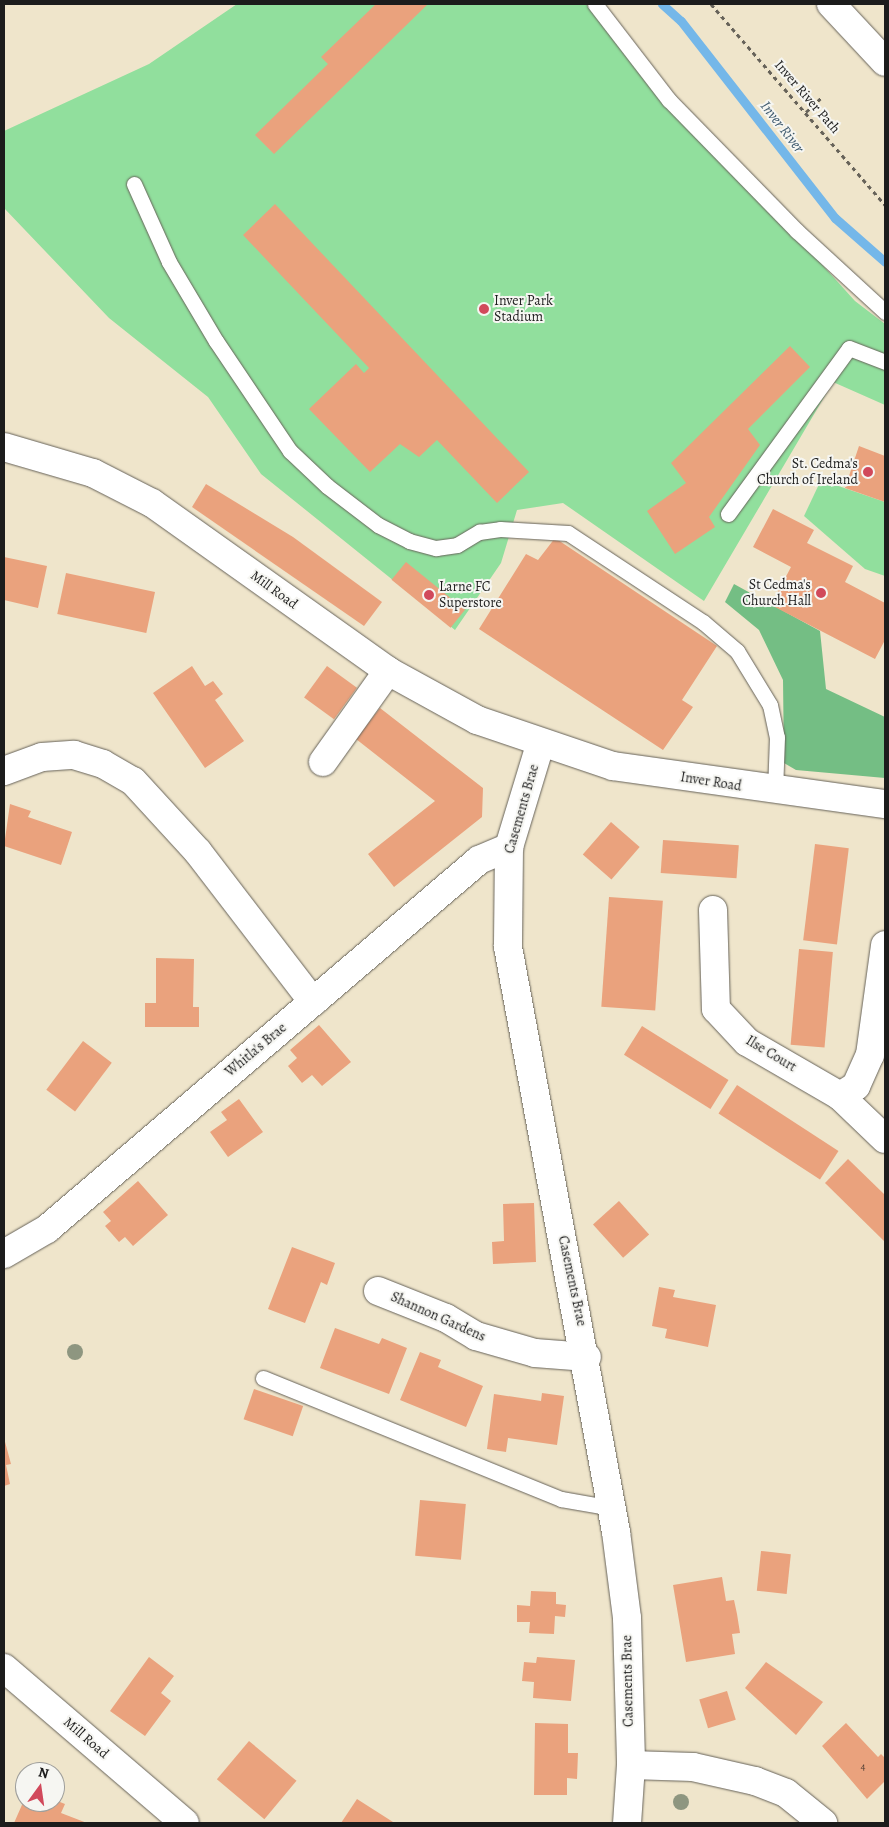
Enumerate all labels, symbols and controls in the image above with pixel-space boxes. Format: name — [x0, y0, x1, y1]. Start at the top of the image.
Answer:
street label: Inver River Path — [771, 57, 843, 137]
water label: Inver River — [756, 98, 808, 156]
place label: Inver Park Stadium — [494, 293, 553, 326]
marker: Inver Park Stadium — [478, 303, 490, 315]
place label: St. Cedma's Church of Ireland — [757, 456, 858, 488]
marker: St. Cedma's Church of Ireland — [862, 466, 874, 478]
street label: Mill Road — [247, 567, 301, 613]
place label: St Cedma's Church Hall — [742, 577, 811, 610]
place label: Larne FC Superstore — [439, 579, 502, 612]
marker: St Cedma's Church Hall — [815, 587, 827, 599]
marker: Larne FC Superstore — [423, 589, 435, 601]
street label: Casements Brae — [501, 762, 543, 856]
street label: Inver Road — [679, 769, 743, 795]
street label: Whitla's Brae — [222, 1020, 290, 1080]
street label: Ilse Court — [743, 1032, 799, 1076]
street label: Casements Brae — [554, 1234, 590, 1328]
street label: Shannon Gardens — [388, 1289, 488, 1345]
street label: Casements Brae — [619, 1635, 637, 1727]
street label: Mill Road — [60, 1714, 112, 1762]
house number: 4 — [861, 1760, 865, 1774]
north arrow — [15, 1762, 65, 1812]
text: N — [36, 1762, 51, 1783]

